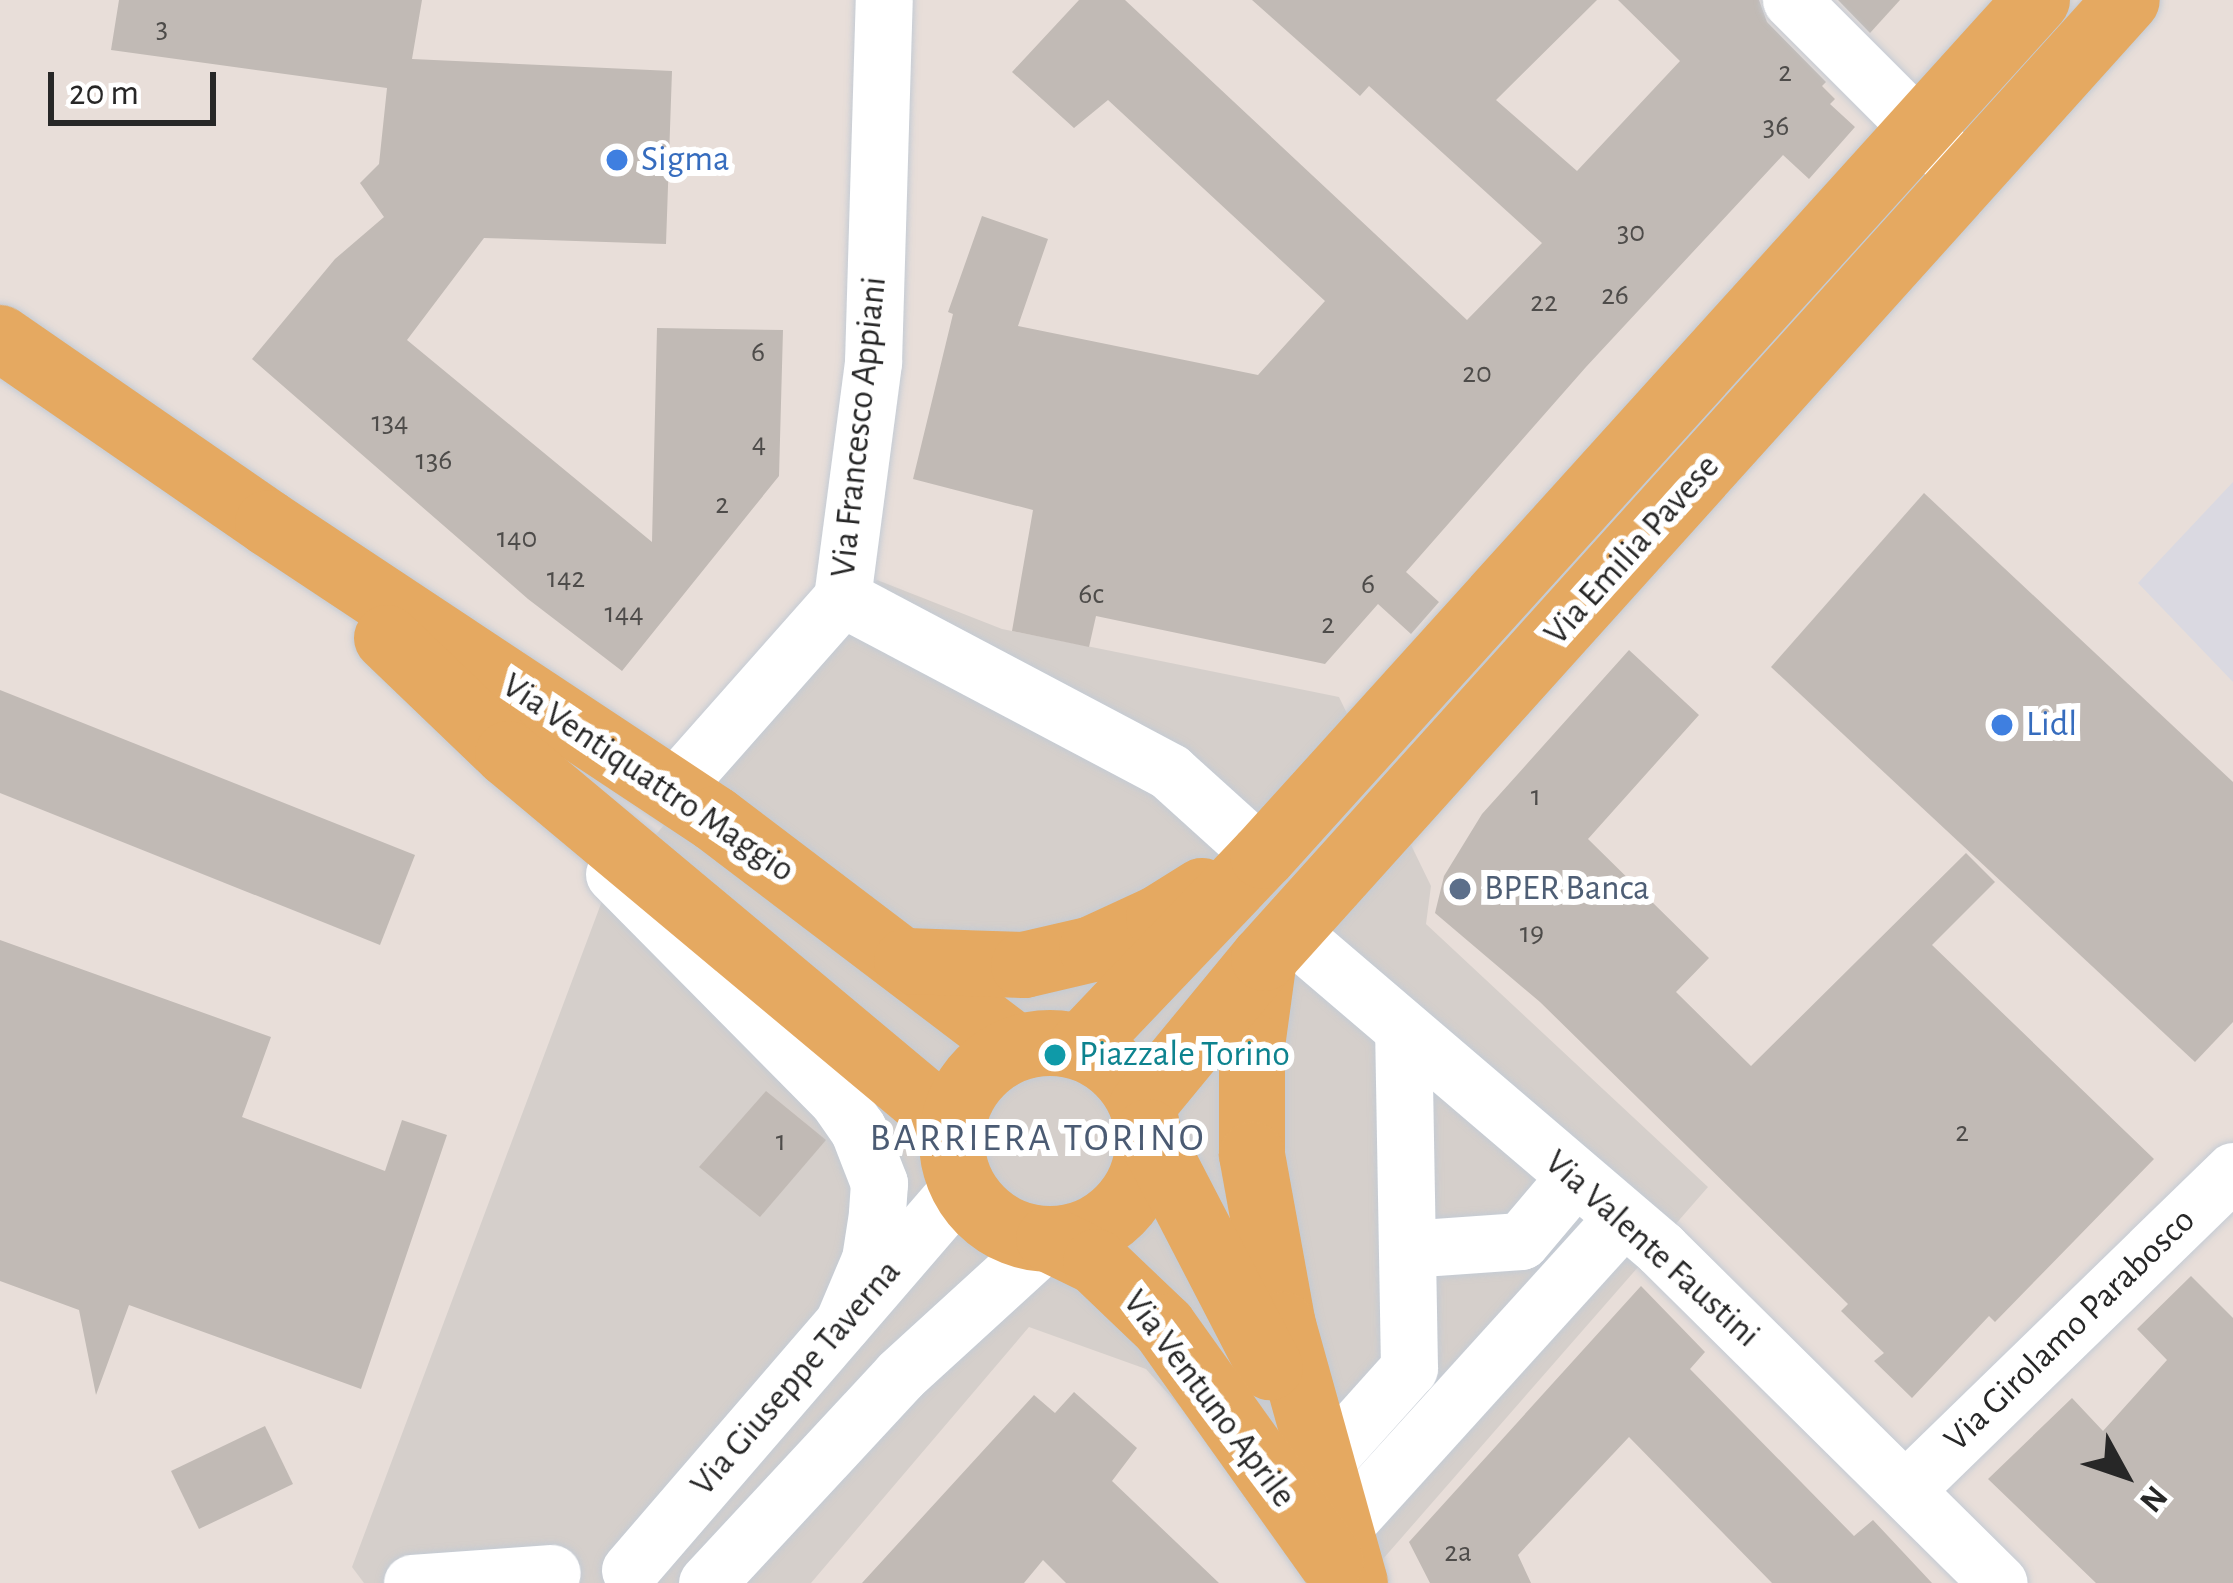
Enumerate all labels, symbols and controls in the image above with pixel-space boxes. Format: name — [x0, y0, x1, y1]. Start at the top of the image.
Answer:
house number: 3 — [156, 10, 168, 46]
scale bar — [54, 48, 222, 122]
house number: 2 — [1778, 54, 1792, 90]
text: 20 m — [69, 75, 139, 111]
house number: 36 — [1763, 108, 1789, 144]
place label: Sigma — [641, 138, 730, 182]
marker: Sigma — [604, 147, 630, 173]
house number: 30 — [1617, 214, 1645, 250]
street label: Via Francesco Appiani — [822, 274, 896, 580]
house number: 26 — [1601, 277, 1629, 313]
house number: 22 — [1530, 284, 1558, 320]
house number: 6 — [751, 334, 765, 370]
house number: 20 — [1462, 355, 1492, 391]
house number: 134 — [371, 404, 409, 440]
house number: 4 — [752, 425, 766, 461]
house number: 136 — [416, 442, 452, 478]
street label: Via Emilia Pavese — [1535, 446, 1729, 654]
house number: 2 — [715, 486, 729, 522]
house number: 140 — [497, 520, 537, 556]
house number: 142 — [547, 560, 585, 596]
house number: 6 — [1361, 566, 1375, 602]
house number: 6c — [1078, 576, 1104, 612]
house number: 144 — [604, 595, 644, 631]
house number: 2 — [1321, 606, 1335, 642]
street label: Via Ventiquattro Maggio — [494, 664, 802, 892]
place label: Lidl — [2026, 703, 2077, 747]
marker: Lidl — [1989, 712, 2015, 738]
house number: 1 — [1531, 778, 1541, 814]
place label: BPER Banca — [1484, 867, 1650, 911]
marker: BPER Banca — [1447, 876, 1473, 902]
house number: 19 — [1520, 915, 1544, 951]
place label: Piazzale Torino — [1079, 1033, 1290, 1077]
marker: Piazzale Torino — [1042, 1042, 1068, 1068]
house number: 2 — [1955, 1114, 1969, 1150]
district label: BARRIERA TORINO — [870, 1116, 1206, 1162]
house number: 1 — [776, 1123, 786, 1159]
street label: Via Valente Faustini — [1536, 1141, 1768, 1357]
street label: Via Girolamo Parabosco — [1936, 1199, 2204, 1461]
street label: Via Giuseppe Taverna — [682, 1251, 910, 1505]
street label: Via Ventuno Aprile — [1113, 1282, 1305, 1516]
north arrow — [2065, 1415, 2185, 1535]
text: N — [2133, 1479, 2173, 1518]
house number: 2a — [1444, 1534, 1472, 1570]

